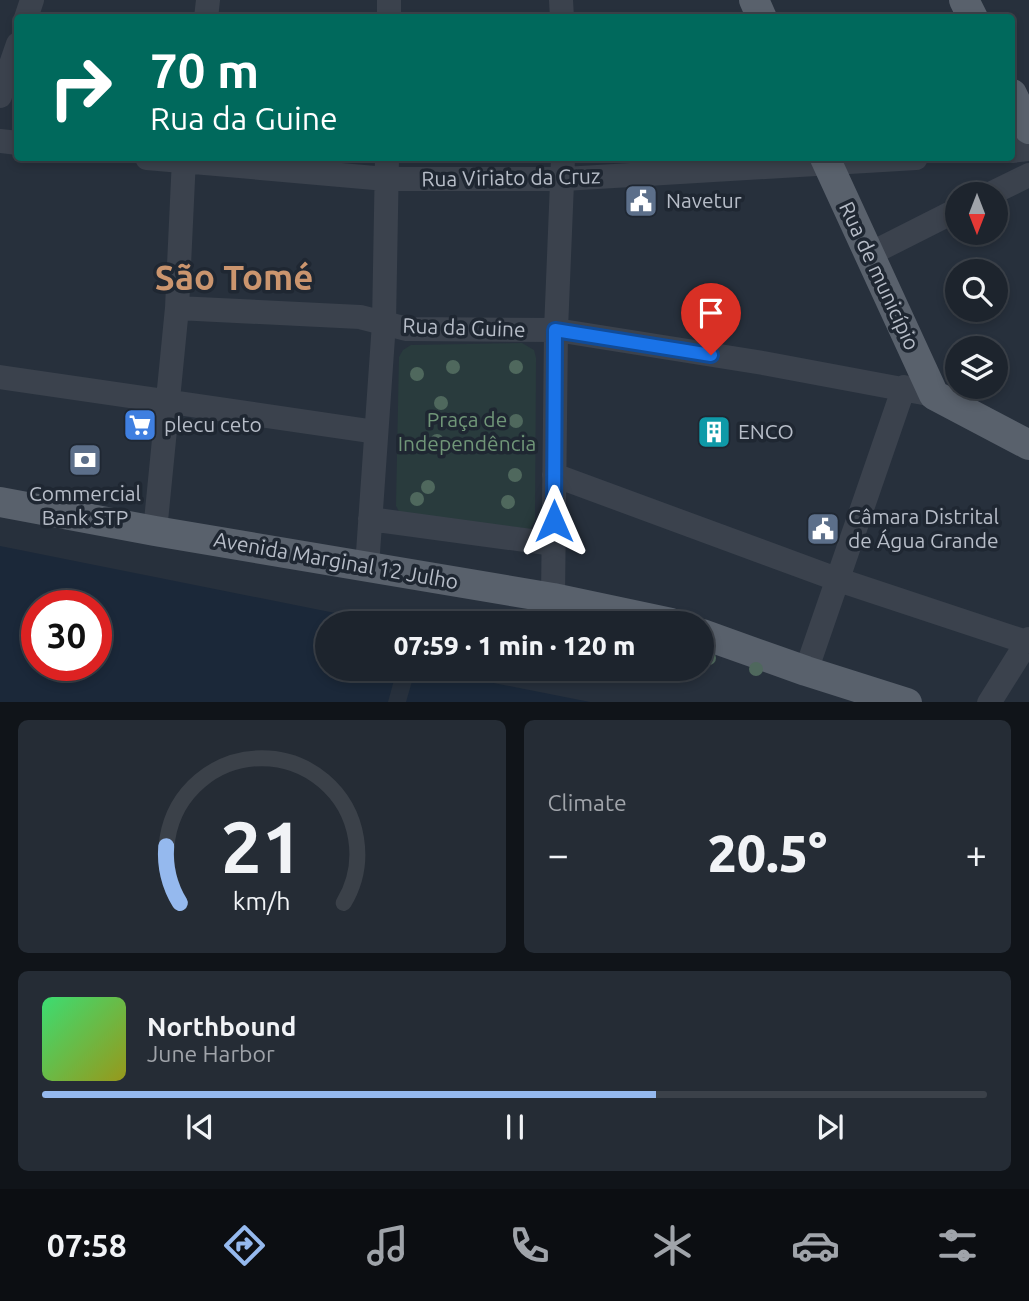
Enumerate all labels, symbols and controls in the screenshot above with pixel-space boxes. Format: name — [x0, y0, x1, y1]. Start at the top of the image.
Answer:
icon: right — [35, 42, 126, 133]
text: 70 m — [150, 42, 259, 97]
text: Rua da Guine — [150, 100, 338, 136]
street label: Rua Viriato da Cruz — [421, 163, 601, 191]
public building icon: Navetur — [622, 182, 660, 220]
north arrow — [945, 182, 1008, 245]
map controls — [945, 182, 1008, 399]
place label: Navetur — [666, 188, 742, 212]
street label: Rua de município — [835, 197, 925, 354]
district label: São Tomé — [155, 257, 313, 297]
button: search — [945, 259, 1008, 322]
pin — [681, 283, 741, 355]
icon: arrive — [692, 294, 730, 332]
street label: Rua da Guine — [402, 313, 526, 341]
button: layers — [945, 336, 1008, 399]
supermarket icon: plecu ceto — [121, 406, 159, 444]
park label: Praça de Independência — [398, 407, 536, 455]
place label: plecu ceto — [164, 412, 262, 436]
building icon: ENCO — [695, 413, 733, 451]
place label: ENCO — [738, 419, 794, 443]
bank icon: Commercial Bank STP — [66, 441, 104, 479]
place label: Commercial Bank STP — [29, 481, 141, 529]
position arrow — [517, 484, 591, 558]
place label: Câmara Distrital de Água Grande — [848, 504, 999, 552]
public building icon: Câmara Distrital de Água Grande — [804, 510, 842, 548]
street label: Avenida Marginal 12 Julho — [212, 527, 460, 593]
speed limit sign: 30 — [21, 590, 112, 681]
text: 07:59 · 1 min · 120 m — [394, 631, 635, 660]
text: Climate — [548, 790, 627, 815]
text: 21 — [221, 805, 303, 887]
text: 20.5° — [707, 824, 827, 882]
text: − — [548, 833, 569, 875]
text: + — [966, 833, 987, 875]
text: km/h — [233, 886, 291, 914]
text: Northbound — [147, 1012, 296, 1041]
text: June Harbor — [147, 1041, 275, 1066]
icon: previous — [181, 1108, 219, 1146]
icon: pause — [496, 1108, 534, 1146]
icon: next — [811, 1108, 849, 1146]
icon: directions — [220, 1221, 269, 1270]
icon: music — [363, 1221, 412, 1270]
icon: phone — [505, 1221, 554, 1270]
icon: climate — [648, 1221, 697, 1270]
icon: car — [791, 1221, 840, 1270]
icon: filters — [933, 1221, 982, 1270]
text: 07:58 — [47, 1227, 127, 1263]

